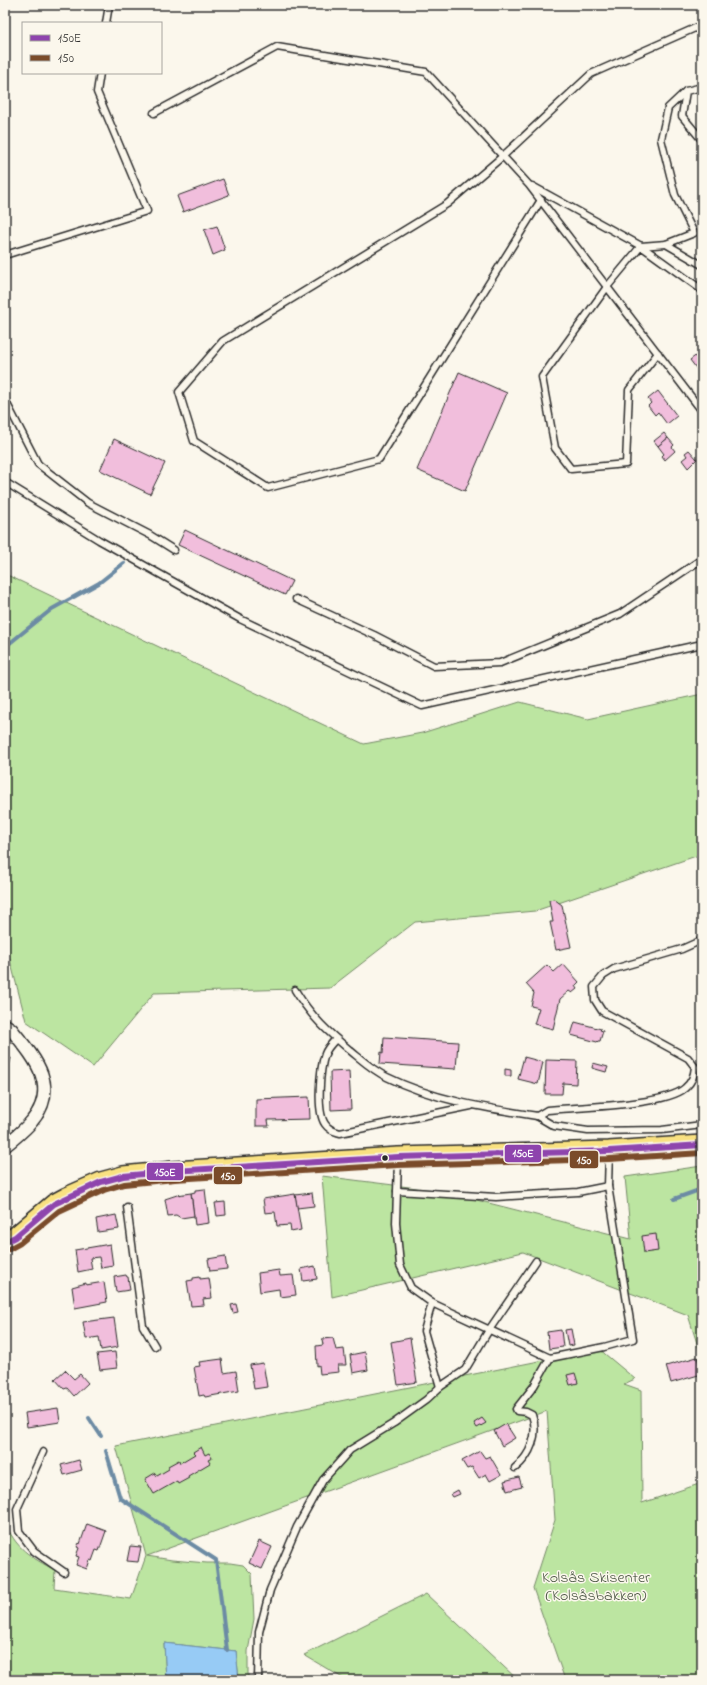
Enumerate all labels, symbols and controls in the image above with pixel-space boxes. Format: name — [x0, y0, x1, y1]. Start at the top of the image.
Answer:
legend — [22, 22, 162, 74]
text: 150E — [58, 30, 81, 48]
text: 150 — [58, 50, 74, 68]
line badge: 150E — [504, 1144, 542, 1163]
text: 150E — [512, 1146, 534, 1162]
line badge: 150 — [569, 1150, 599, 1169]
unlabelled marker — [380, 1153, 390, 1163]
text: 150 — [577, 1153, 592, 1169]
line badge: 150E — [146, 1162, 184, 1181]
text: 150E — [154, 1165, 176, 1181]
line badge: 150 — [213, 1166, 243, 1185]
text: 150 — [221, 1169, 236, 1185]
park label: Kolsås Skisenter (Kolsåsbakken) — [542, 1566, 650, 1608]

